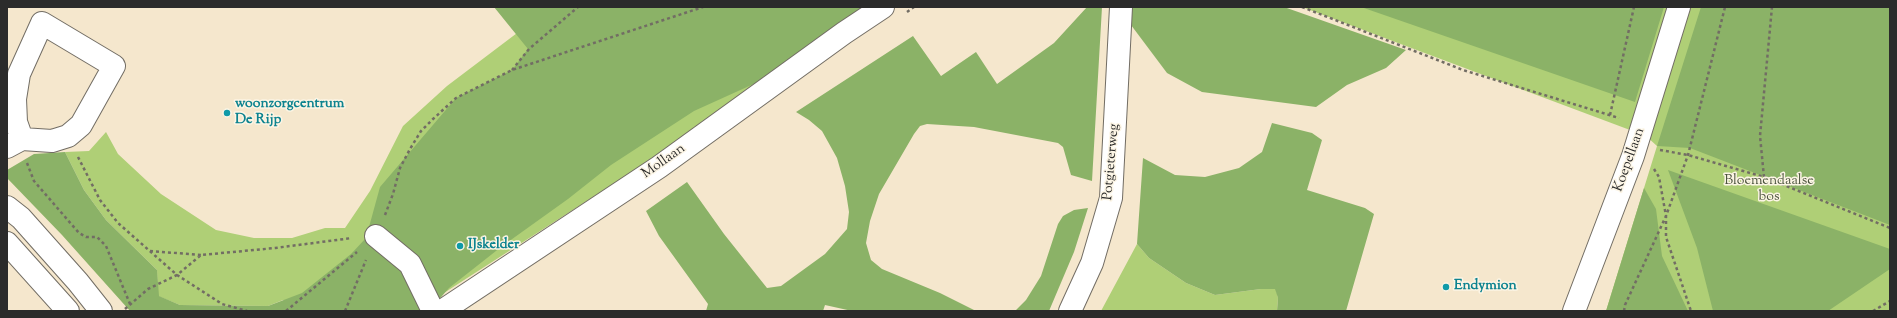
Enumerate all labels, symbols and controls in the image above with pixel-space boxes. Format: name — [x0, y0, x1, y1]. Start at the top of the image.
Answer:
place label: woonzorgcentrum De Rijp — [235, 97, 344, 130]
marker: woonzorgcentrum De Rijp — [222, 108, 232, 118]
street label: Potgieterweg — [1100, 123, 1124, 201]
street label: Koepellaan — [1611, 126, 1649, 194]
street label: Mollaan — [639, 141, 689, 183]
park label: Bloemendaalse bos — [1724, 174, 1814, 206]
place label: IJskelder — [468, 238, 519, 254]
marker: IJskelder — [455, 241, 465, 251]
place label: Endymion — [1454, 279, 1517, 295]
marker: Endymion — [1441, 282, 1451, 292]

